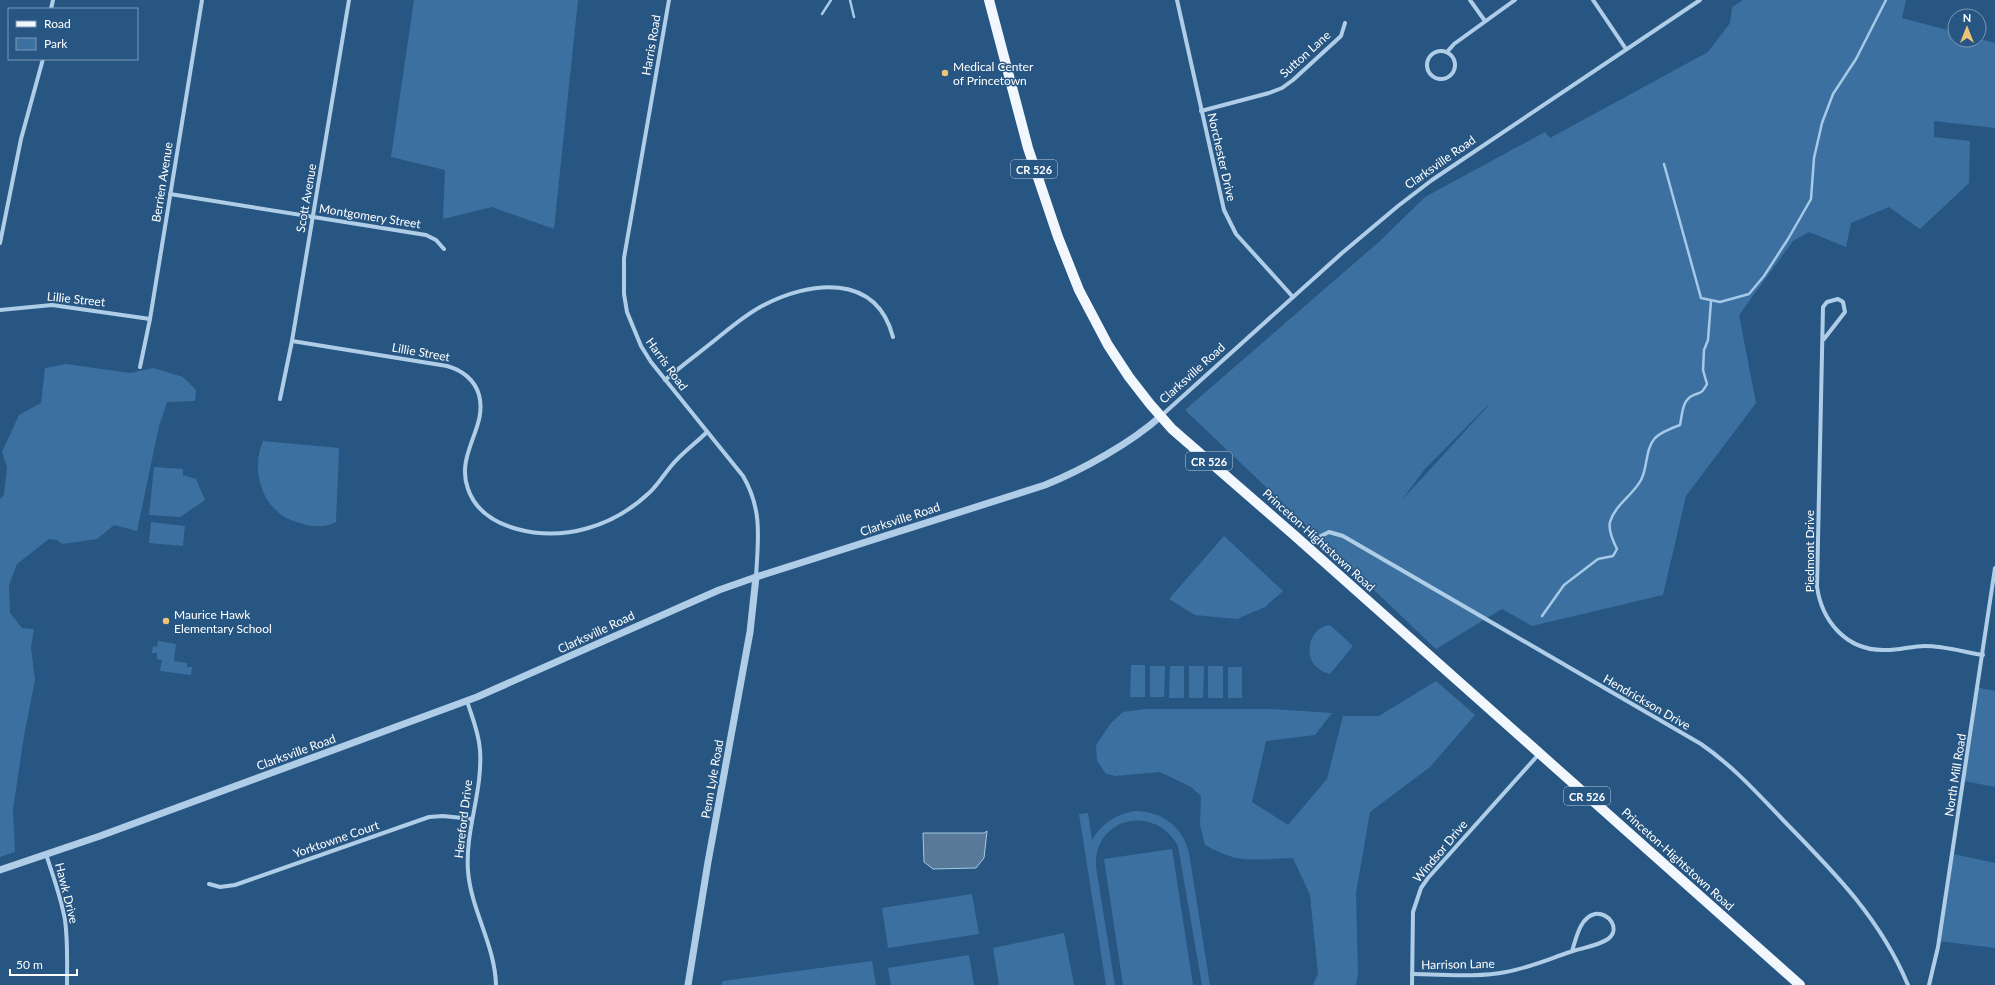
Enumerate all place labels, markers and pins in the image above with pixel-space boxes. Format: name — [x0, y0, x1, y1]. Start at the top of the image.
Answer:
place label: Medical Center of Princetown — [953, 59, 1034, 88]
marker: Medical Center of Princetown — [940, 68, 950, 78]
place label: Maurice Hawk Elementary School — [174, 607, 272, 636]
marker: Maurice Hawk Elementary School — [161, 616, 171, 626]

